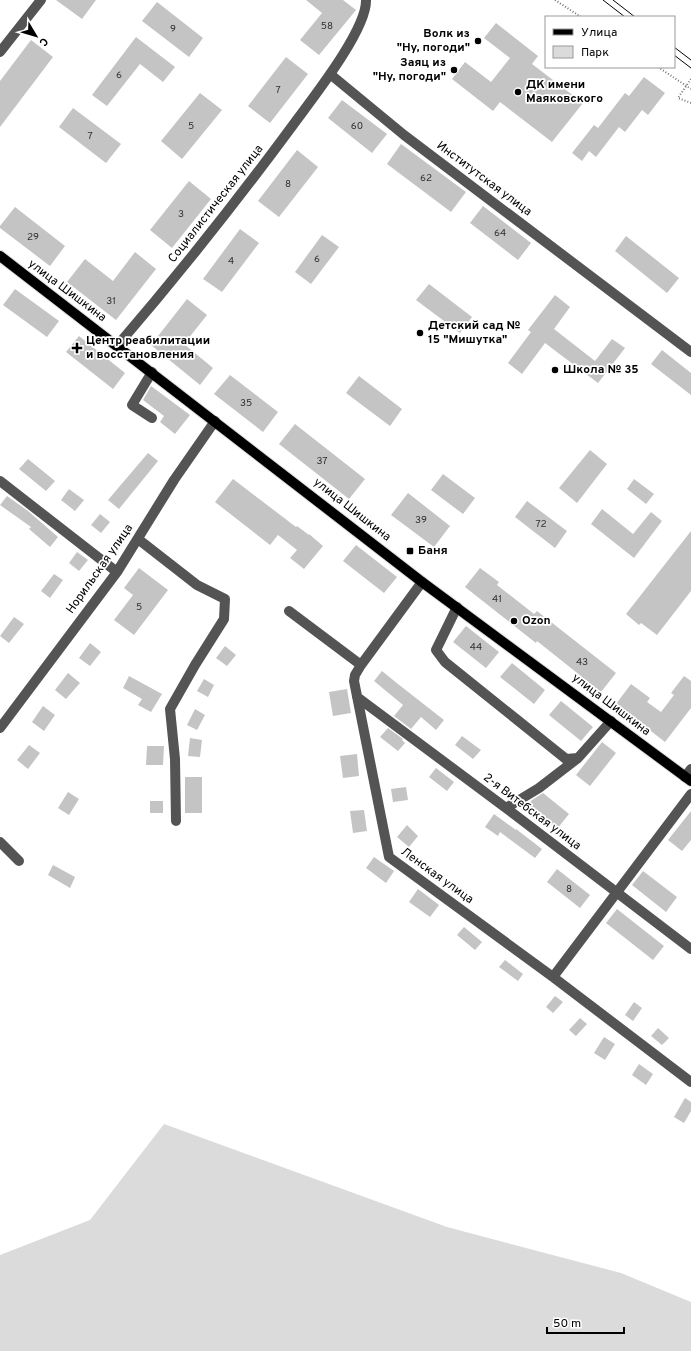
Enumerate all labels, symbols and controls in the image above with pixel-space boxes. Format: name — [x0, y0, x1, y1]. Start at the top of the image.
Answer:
north arrow — [16, 16, 56, 56]
legend — [545, 16, 675, 68]
house number: 58 — [321, 20, 333, 33]
house number: 9 — [170, 23, 176, 36]
text: Улица — [581, 25, 617, 41]
place label: Волк из "Ну, погоди" — [397, 26, 470, 56]
text: С — [35, 34, 51, 49]
marker: Волк из "Ну, погоди" — [473, 36, 483, 46]
text: Парк — [581, 45, 609, 61]
place label: Заяц из "Ну, погоди" — [373, 55, 446, 85]
marker: Заяц из "Ну, погоди" — [449, 65, 459, 75]
house number: 6 — [116, 69, 122, 82]
place label: ДК имени Маяковского — [526, 77, 603, 107]
house number: 7 — [275, 84, 281, 97]
marker: ДК имени Маяковского — [513, 87, 523, 97]
house number: 5 — [188, 120, 194, 133]
house number: 60 — [351, 120, 363, 133]
house number: 7 — [87, 130, 93, 143]
street label: Институтская улица — [433, 138, 535, 220]
street label: Социалистическая улица — [165, 142, 267, 266]
house number: 62 — [420, 172, 432, 185]
house number: 8 — [285, 178, 291, 191]
house number: 3 — [178, 208, 184, 221]
house number: 64 — [494, 227, 506, 240]
house number: 29 — [27, 231, 39, 244]
house number: 6 — [314, 253, 320, 266]
house number: 4 — [228, 255, 234, 268]
street label: улица Шишкина — [25, 256, 109, 326]
house number: 31 — [106, 295, 116, 308]
place label: Детский сад № 15 "Мишутка" — [428, 318, 520, 348]
marker: Детский сад № 15 "Мишутка" — [415, 328, 425, 338]
place label: Центр реабилитации и восстановления — [86, 333, 210, 363]
marker: Центр реабилитации и восстановления — [71, 342, 83, 354]
place label: Школа № 35 — [563, 362, 639, 378]
marker: Школа № 35 — [550, 365, 560, 375]
house number: 35 — [240, 397, 252, 410]
house number: 37 — [316, 455, 328, 468]
street label: улица Шишкина — [310, 475, 394, 545]
house number: 39 — [415, 514, 427, 527]
house number: 72 — [535, 518, 547, 531]
street label: Норильская улица — [63, 521, 137, 617]
place label: Баня — [418, 543, 448, 559]
marker: Баня — [405, 546, 415, 556]
house number: 41 — [492, 593, 502, 606]
house number: 5 — [136, 601, 142, 614]
place label: Ozon — [522, 613, 551, 629]
marker: Ozon — [509, 616, 519, 626]
house number: 44 — [470, 641, 482, 654]
house number: 43 — [576, 656, 588, 669]
street label: улица Шишкина — [569, 670, 653, 740]
street label: 2-я Витебская улица — [480, 770, 584, 854]
street label: Ленская улица — [397, 844, 477, 908]
house number: 8 — [566, 883, 572, 896]
scale bar — [547, 1309, 624, 1335]
text: 50 m — [553, 1316, 581, 1332]

